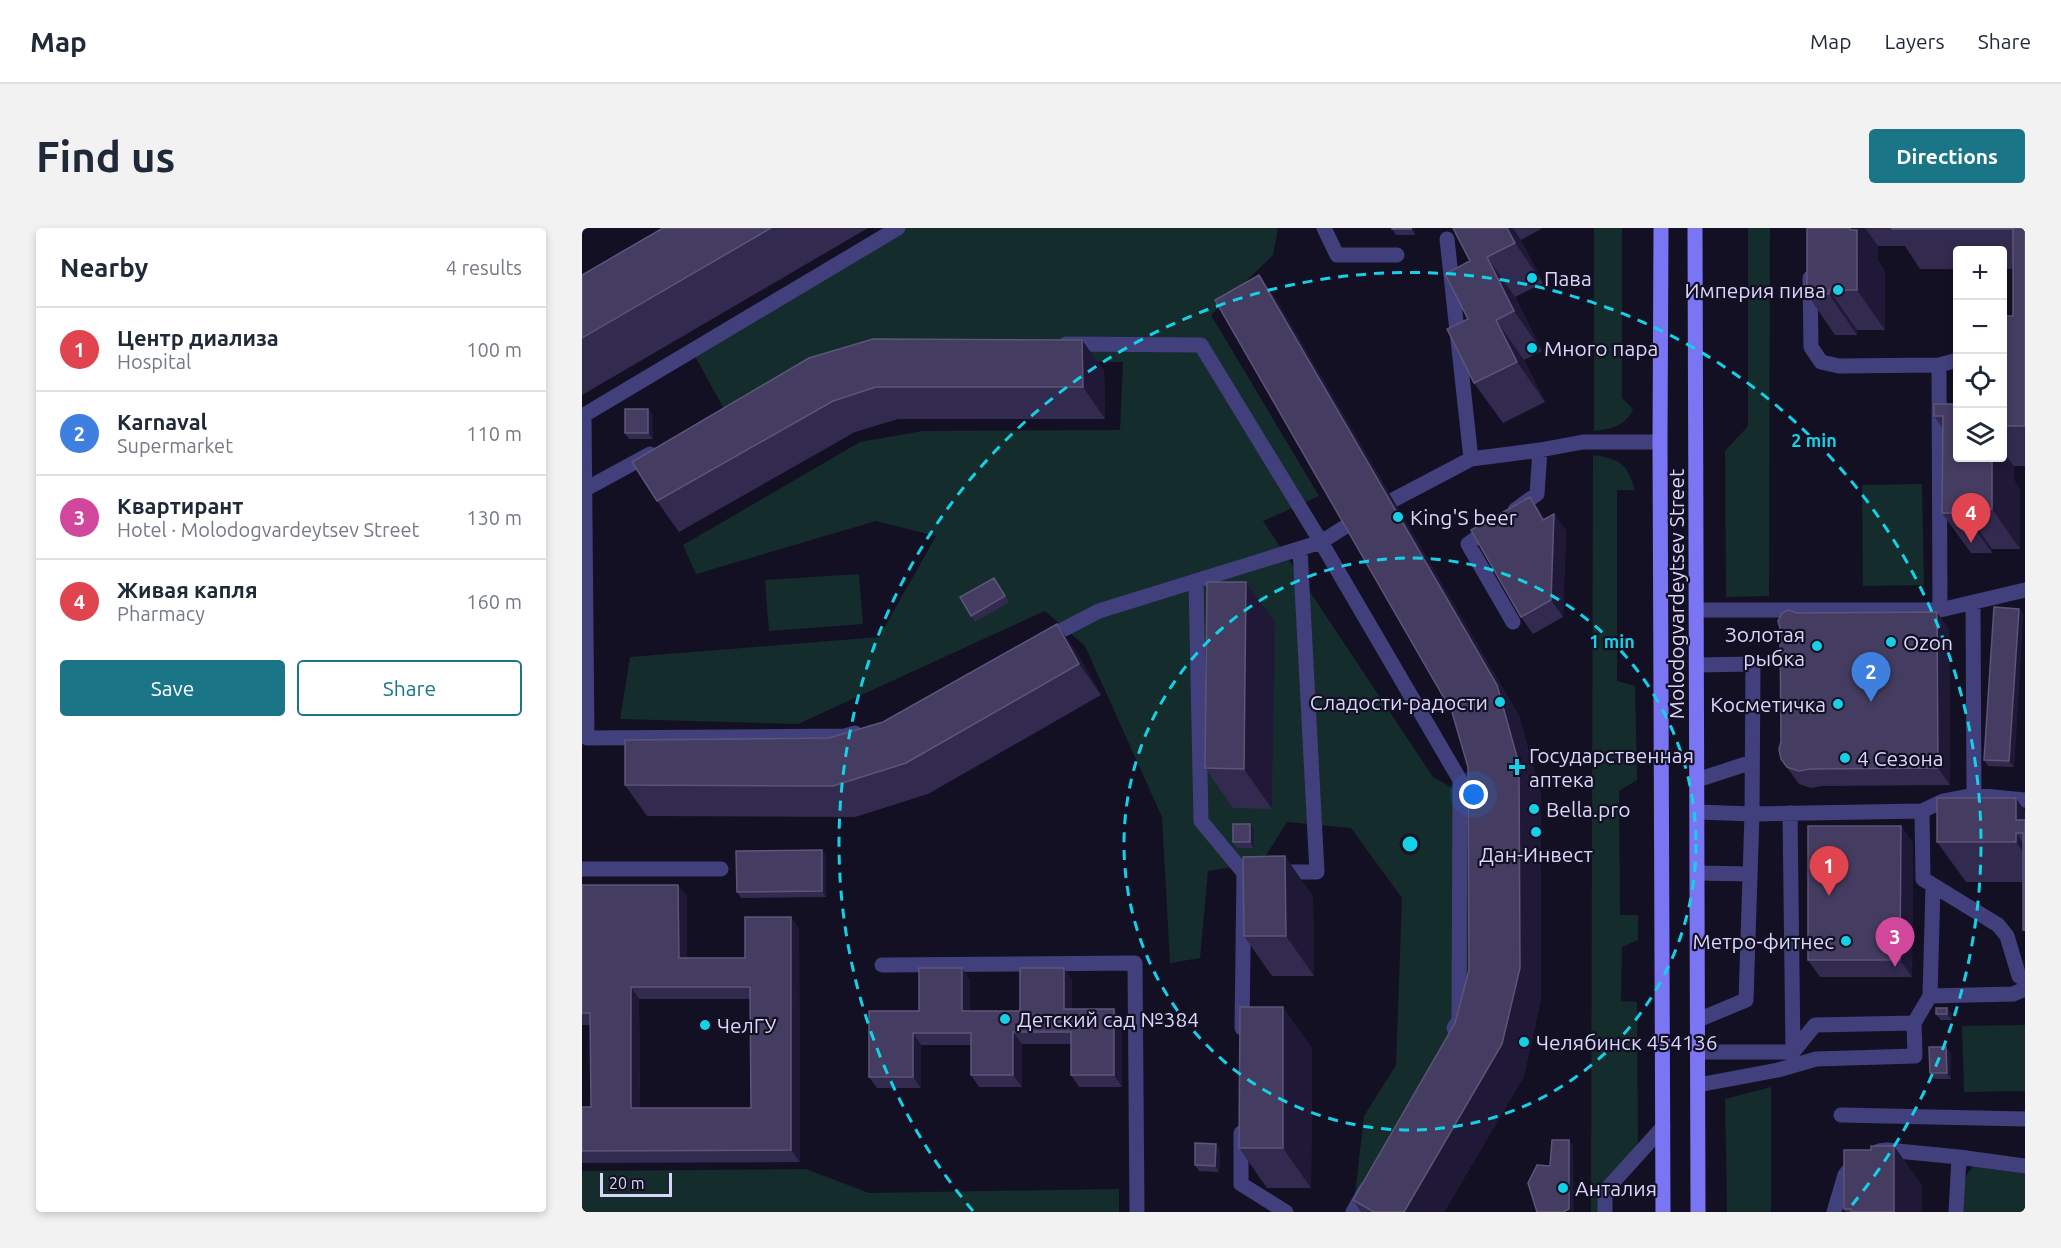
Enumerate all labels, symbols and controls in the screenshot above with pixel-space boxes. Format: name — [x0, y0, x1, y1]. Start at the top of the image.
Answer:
text: Map — [30, 26, 87, 57]
text: Map — [1810, 29, 1851, 53]
text: Layers — [1884, 29, 1945, 53]
text: Share — [1978, 29, 2031, 53]
button: Directions — [1869, 129, 2025, 183]
text: Find us — [36, 133, 175, 180]
map controls — [1953, 246, 2007, 462]
button: + — [1953, 246, 2007, 300]
text: Nearby — [60, 253, 148, 282]
text: 4 results — [446, 256, 522, 279]
place label: Пава — [1544, 266, 1592, 290]
marker: Пава — [1525, 271, 1539, 285]
place label: Империя пива — [1684, 278, 1826, 302]
marker: Империя пива — [1831, 283, 1845, 297]
button: − — [1953, 300, 2007, 354]
text: Центр диализа — [117, 325, 279, 350]
place label: Много пара — [1544, 336, 1658, 360]
text: 1 — [74, 338, 85, 361]
text: 100 m — [466, 338, 522, 361]
marker: Много пара — [1525, 341, 1539, 355]
text: Hospital — [117, 350, 191, 373]
button: locate — [1953, 354, 2007, 408]
button: layers — [1953, 408, 2007, 462]
text: Karnaval — [117, 409, 207, 434]
text: 2 — [74, 422, 85, 445]
text: 110 m — [466, 422, 522, 445]
text: 2 min — [1791, 430, 1837, 450]
text: Supermarket — [117, 434, 233, 457]
street label: Molodogvardeytsev Street — [1664, 469, 1688, 719]
text: Квартирант — [117, 493, 243, 518]
pin: 4 — [1952, 494, 1990, 543]
place label: King'S beer — [1410, 505, 1517, 529]
text: 3 — [74, 506, 85, 529]
text: 130 m — [466, 506, 522, 529]
marker: King'S beer — [1391, 510, 1405, 524]
text: Hotel · Molodogvardeytsev Street — [117, 518, 419, 541]
text: Живая капля — [117, 577, 258, 602]
text: 4 — [74, 590, 85, 613]
text: 160 m — [466, 590, 522, 613]
text: Pharmacy — [117, 602, 205, 625]
place label: Золотая рыбка — [1725, 622, 1805, 670]
place label: Ozon — [1903, 630, 1953, 654]
text: 1 min — [1589, 631, 1635, 651]
marker: Ozon — [1884, 635, 1898, 649]
marker: Золотая рыбка — [1810, 639, 1824, 653]
pin: 2 — [1852, 652, 1890, 702]
button: Save — [60, 660, 285, 716]
button: Share — [297, 660, 522, 716]
place label: Сладости-радости — [1310, 690, 1488, 714]
place label: Косметичка — [1710, 692, 1826, 716]
marker: Сладости-радости — [1493, 695, 1507, 709]
marker: Косметичка — [1831, 697, 1845, 711]
place label: Государственная аптека — [1529, 743, 1694, 791]
place label: 4 Сезона — [1857, 746, 1944, 770]
marker: 4 Сезона — [1838, 751, 1852, 765]
marker: Государственная аптека — [1510, 760, 1524, 774]
your location — [1459, 780, 1488, 809]
place label: Bella.pro — [1546, 797, 1630, 821]
marker: Bella.pro — [1527, 802, 1541, 816]
marker: Дан-Инвест — [1529, 825, 1543, 839]
centre of rings — [1400, 834, 1420, 854]
place label: Дан-Инвест — [1479, 842, 1593, 866]
pin: 1 — [1810, 846, 1848, 896]
pin: 3 — [1876, 918, 1914, 967]
place label: Метро-фитнес — [1692, 929, 1834, 953]
marker: Метро-фитнес — [1839, 934, 1853, 948]
place label: Детский сад №384 — [1017, 1007, 1199, 1031]
marker: Детский сад №384 — [998, 1012, 1012, 1026]
place label: ЧелГУ — [717, 1013, 777, 1037]
marker: ЧелГУ — [698, 1018, 712, 1032]
place label: Челябинск 454136 — [1536, 1030, 1718, 1054]
marker: Челябинск 454136 — [1517, 1035, 1531, 1049]
scale bar — [600, 1170, 672, 1198]
text: 20 m — [609, 1174, 645, 1192]
place label: Анталия — [1575, 1176, 1657, 1200]
marker: Анталия — [1556, 1181, 1570, 1195]

